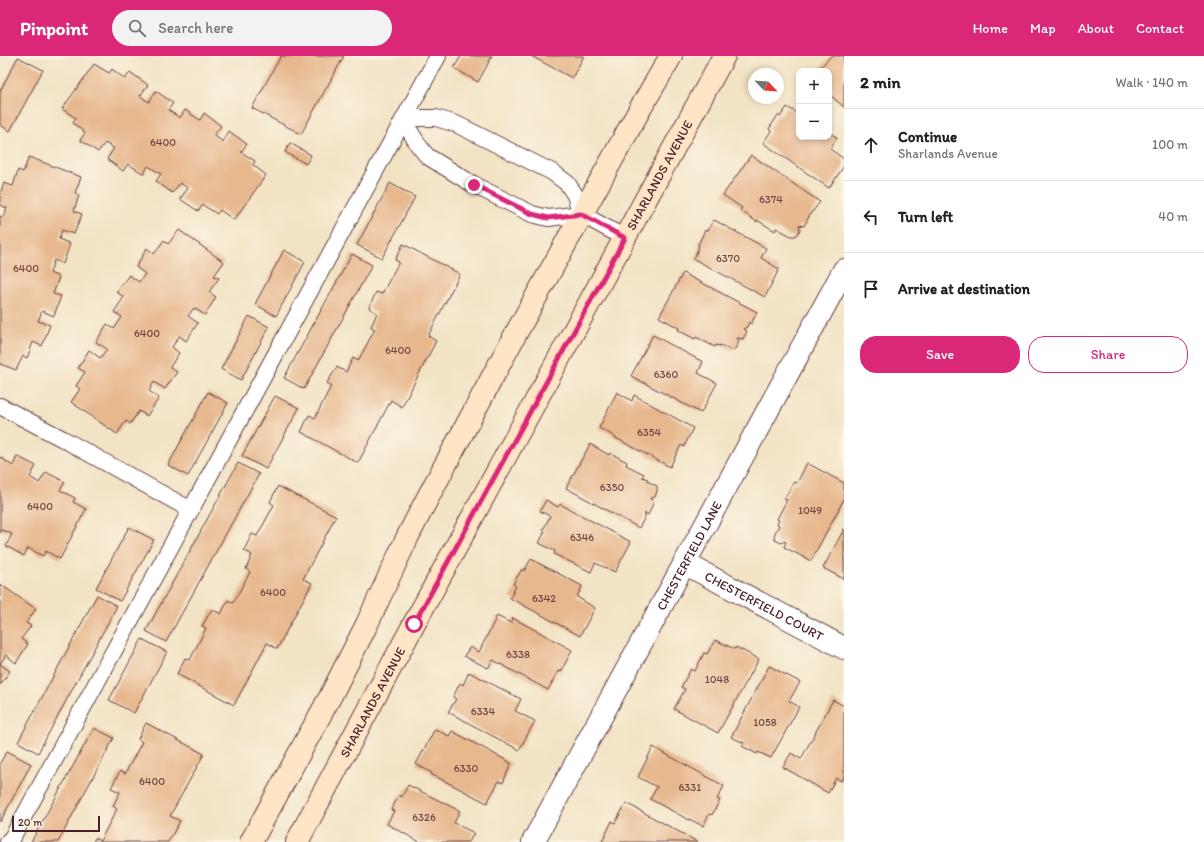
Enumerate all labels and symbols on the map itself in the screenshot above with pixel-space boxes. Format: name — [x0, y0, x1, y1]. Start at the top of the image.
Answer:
north arrow — [748, 68, 784, 104]
street label: SHARLANDS AVENUE — [623, 118, 696, 233]
house number: 6400 — [150, 136, 176, 149]
route end — [465, 176, 483, 194]
house number: 6374 — [759, 193, 783, 206]
house number: 6370 — [716, 252, 740, 265]
house number: 6400 — [13, 262, 39, 275]
house number: 6400 — [134, 327, 160, 340]
house number: 6400 — [385, 344, 411, 357]
house number: 6360 — [654, 368, 678, 381]
house number: 6354 — [637, 426, 661, 439]
house number: 6350 — [600, 481, 624, 494]
street label: CHESTERFIELD LANE — [653, 499, 725, 613]
house number: 6400 — [27, 500, 53, 513]
house number: 1049 — [798, 504, 822, 517]
house number: 6346 — [570, 531, 594, 544]
street label: CHESTERFIELD COURT — [702, 568, 827, 644]
house number: 6400 — [260, 586, 286, 599]
house number: 6342 — [532, 592, 556, 605]
route start — [405, 615, 423, 633]
street label: SHARLANDS AVENUE — [337, 644, 408, 760]
house number: 6338 — [506, 648, 530, 661]
house number: 1048 — [705, 673, 729, 686]
house number: 6334 — [471, 705, 496, 718]
house number: 1058 — [753, 716, 777, 729]
house number: 6330 — [454, 762, 479, 775]
house number: 6400 — [139, 775, 165, 788]
house number: 6331 — [679, 781, 701, 794]
house number: 6326 — [412, 811, 436, 824]
scale bar — [12, 814, 100, 833]

